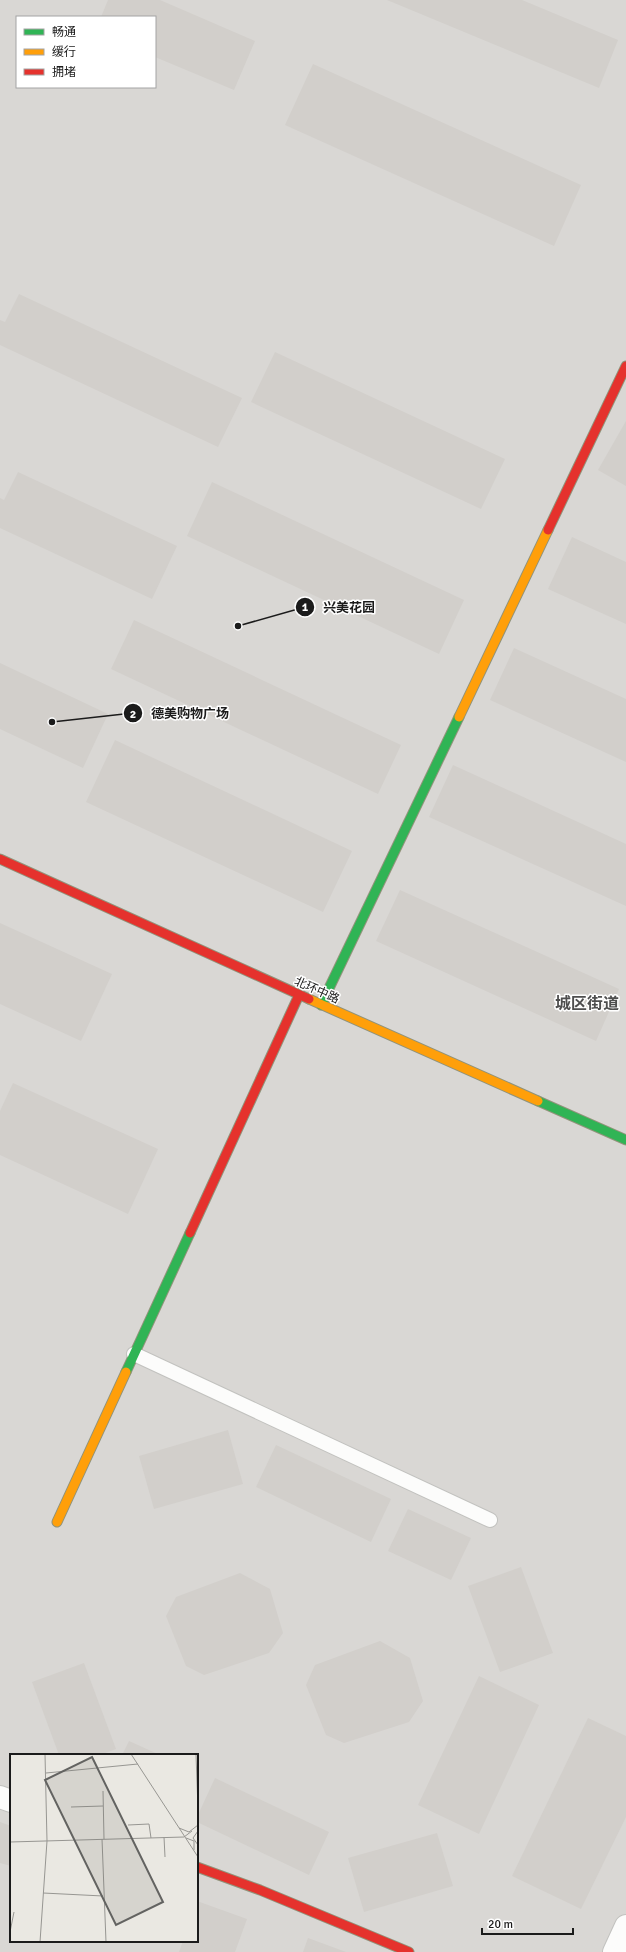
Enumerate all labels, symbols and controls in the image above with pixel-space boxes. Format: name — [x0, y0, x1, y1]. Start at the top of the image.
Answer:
legend — [16, 16, 156, 88]
text: 畅通 — [52, 25, 76, 40]
text: 缓行 — [52, 45, 76, 60]
text: 拥堵 — [52, 65, 76, 80]
callout: 兴美花园 — [295, 595, 383, 620]
text: 1 — [302, 600, 309, 615]
text: 兴美花园 — [323, 600, 375, 616]
callout: 德美购物广场 — [123, 701, 237, 726]
text: 德美购物广场 — [151, 706, 229, 722]
text: 2 — [130, 707, 136, 722]
street label: 北环中路 — [292, 974, 342, 1007]
district label: 城区街道 — [555, 994, 619, 1014]
inset map — [10, 1754, 198, 1942]
scale bar — [482, 1910, 573, 1936]
text: 20 m — [488, 1917, 513, 1932]

